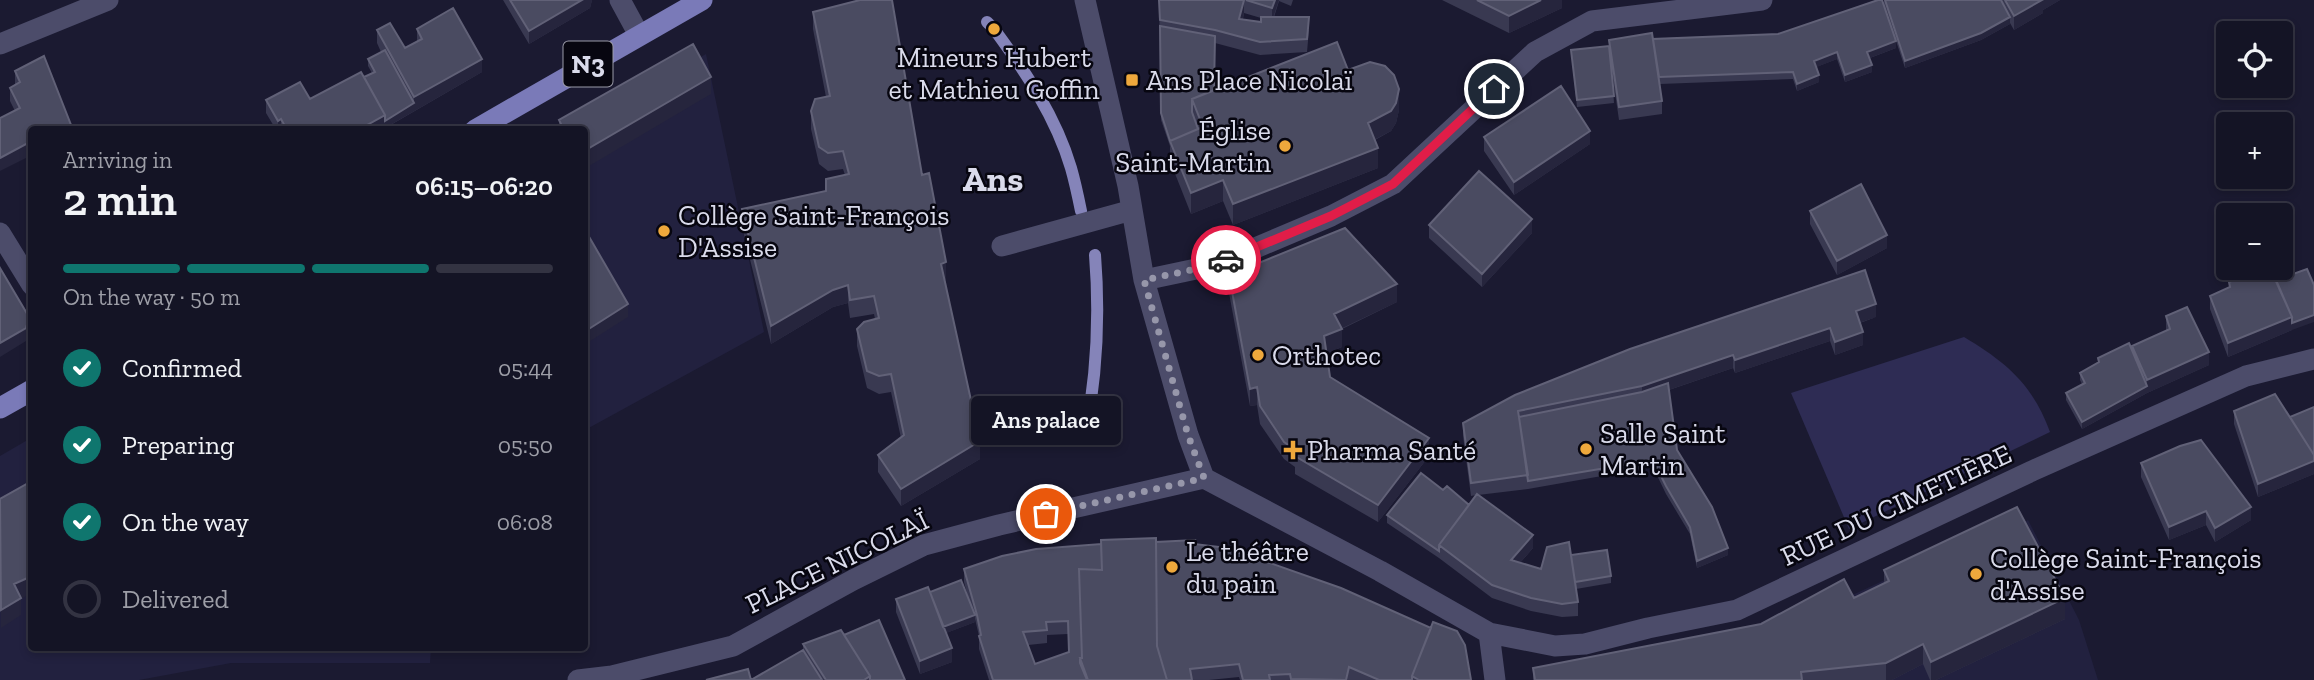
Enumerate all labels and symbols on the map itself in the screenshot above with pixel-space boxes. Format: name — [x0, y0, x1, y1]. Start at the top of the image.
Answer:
marker: Mineurs Hubert et Mathieu Goffin — [986, 21, 1002, 37]
road number: N3 — [564, 41, 612, 86]
place label: Mineurs Hubert et Mathieu Goffin — [889, 41, 1099, 106]
pin — [1464, 59, 1524, 119]
place label: Ans Place Nicolaï — [1146, 64, 1353, 97]
marker: Ans Place Nicolaï — [1124, 72, 1140, 88]
place label: Église Saint-Martin — [1115, 114, 1271, 179]
marker: Église Saint-Martin — [1277, 138, 1293, 154]
district label: Ans — [963, 158, 1023, 200]
place label: Collège Saint-François D'Assise — [678, 199, 950, 264]
marker: Collège Saint-François D'Assise — [656, 223, 672, 239]
courier — [1191, 225, 1261, 295]
place label: Orthotec — [1272, 339, 1381, 372]
marker: Orthotec — [1250, 347, 1266, 363]
callout: Ans palace — [971, 395, 1121, 444]
place label: Salle Saint Martin — [1600, 417, 1726, 482]
place label: Pharma Santé — [1307, 434, 1476, 467]
street label: RUE DU CIMETIÈRE — [1775, 437, 2017, 573]
marker: Salle Saint Martin — [1578, 441, 1594, 457]
marker: Pharma Santé — [1285, 442, 1301, 458]
pin — [1016, 484, 1076, 544]
street label: PLACE NICOLAÏ — [740, 503, 934, 621]
place label: Le théâtre du pain — [1186, 535, 1309, 600]
place label: Collège Saint-François d'Assise — [1990, 542, 2262, 607]
marker: Le théâtre du pain — [1164, 559, 1180, 575]
marker: Collège Saint-François d'Assise — [1968, 566, 1984, 582]

